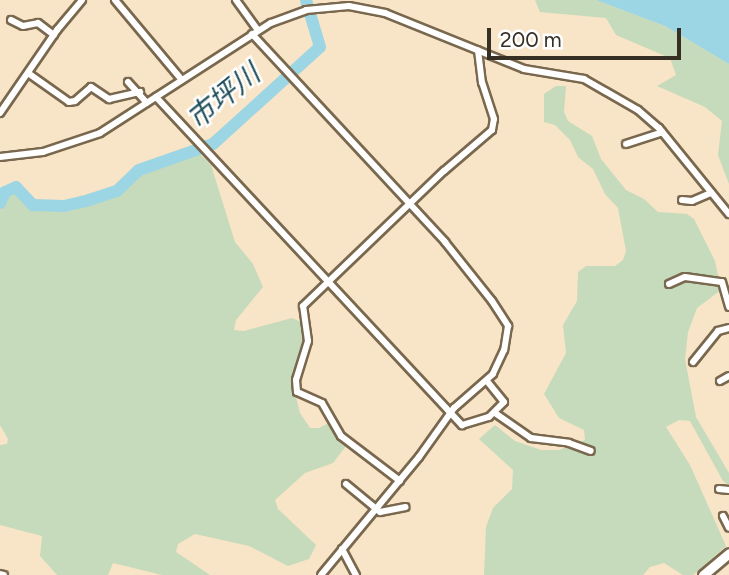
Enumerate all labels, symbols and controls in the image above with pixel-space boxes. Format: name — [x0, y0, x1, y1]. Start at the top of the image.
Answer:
scale bar — [491, 14, 685, 58]
text: 200 m — [500, 27, 562, 52]
water label: 市坪川 — [180, 57, 266, 135]

